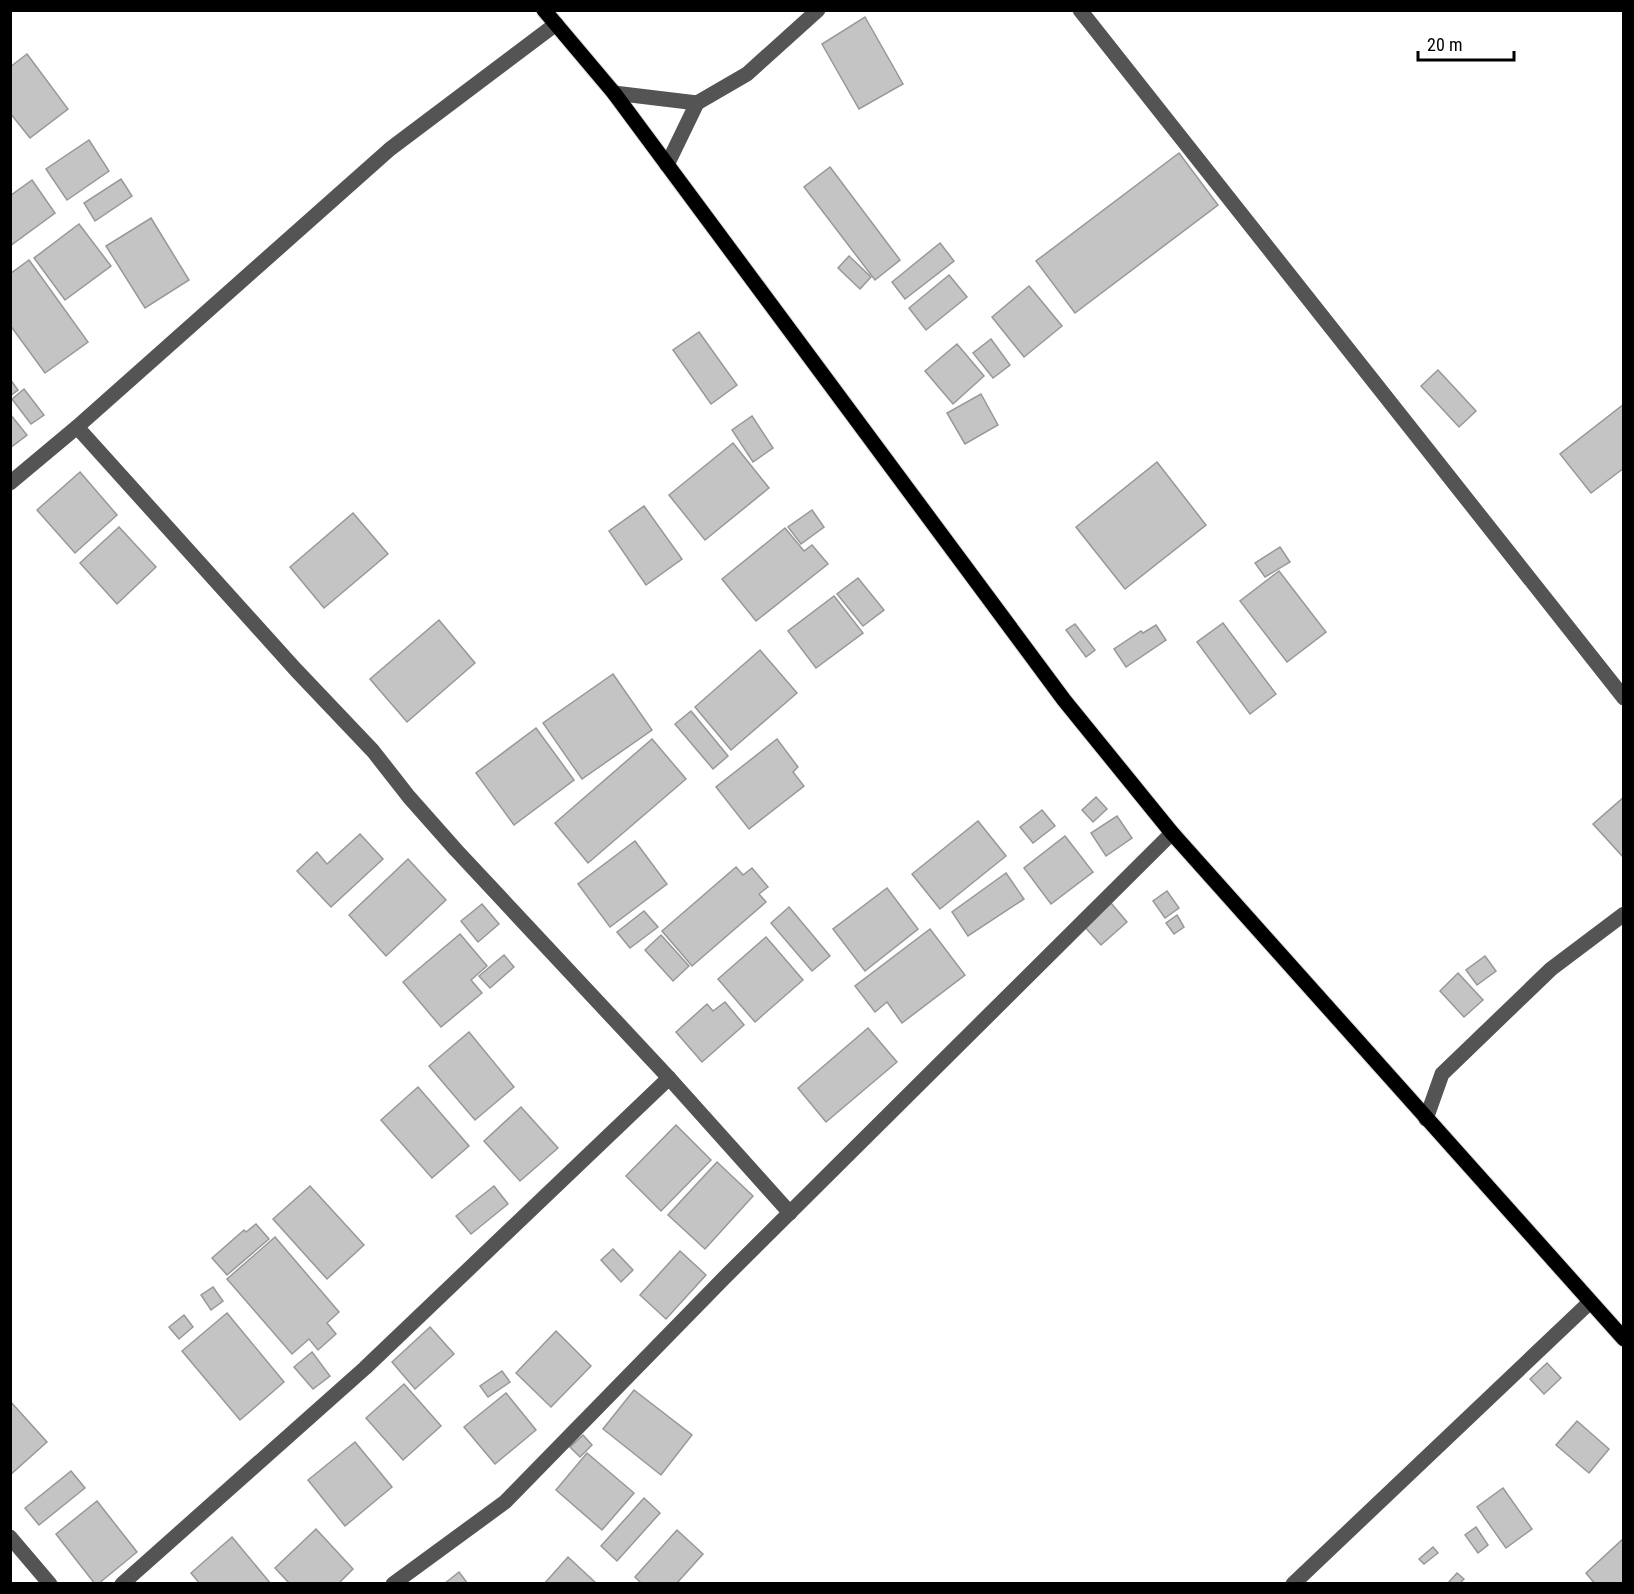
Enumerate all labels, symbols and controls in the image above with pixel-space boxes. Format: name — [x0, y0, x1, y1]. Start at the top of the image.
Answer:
scale bar — [1418, 24, 1514, 62]
text: 20 m — [1427, 34, 1462, 55]

